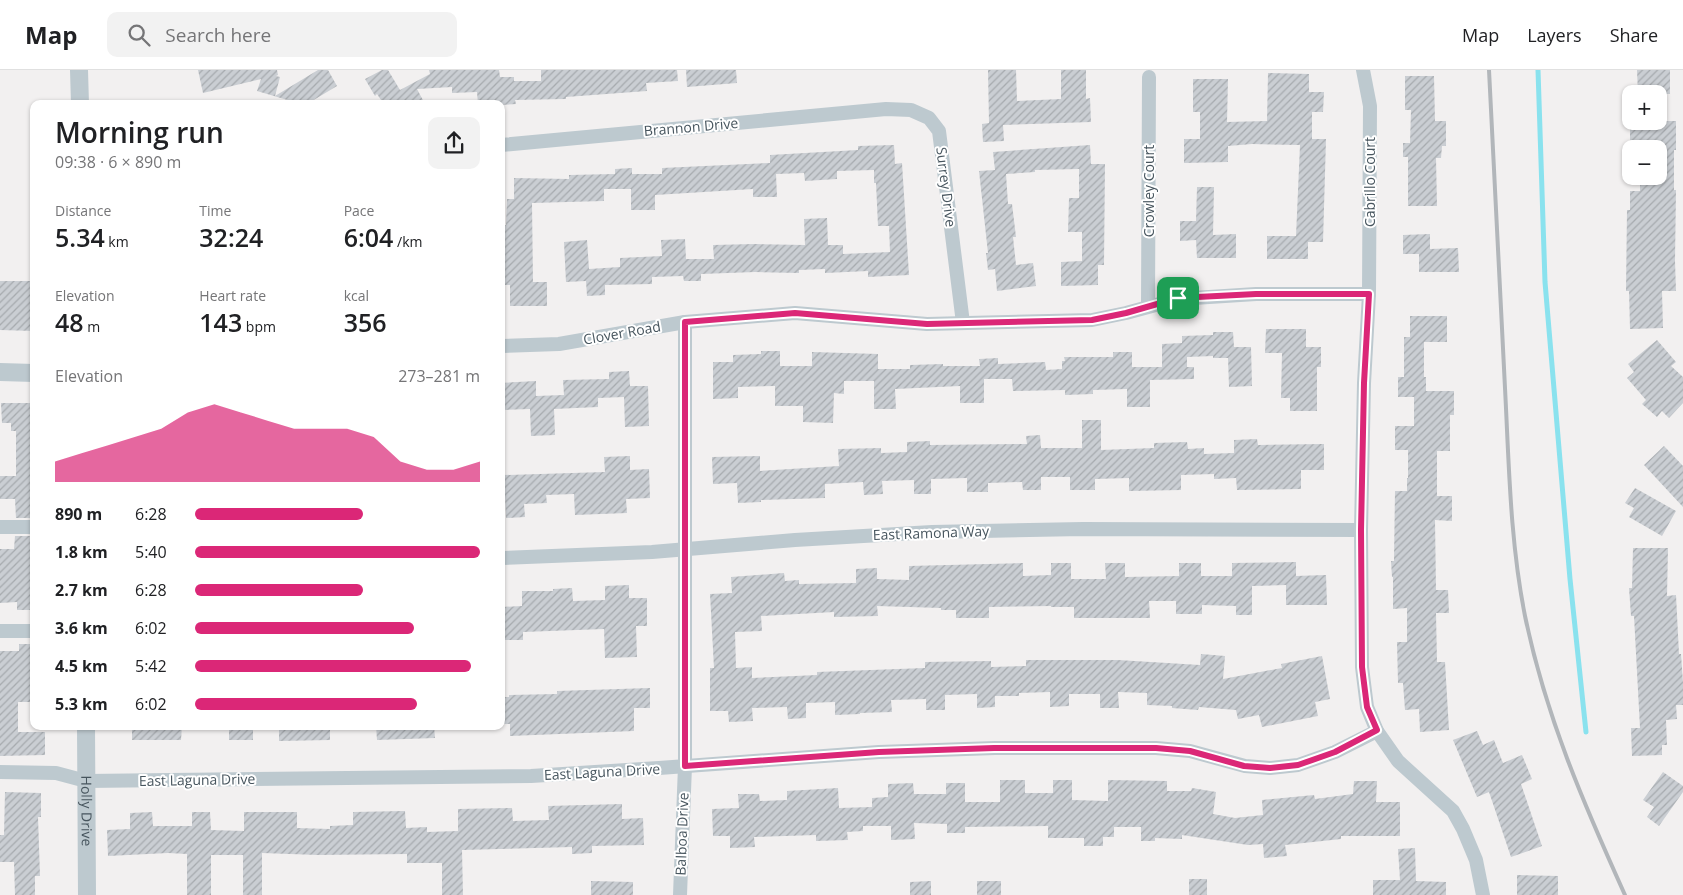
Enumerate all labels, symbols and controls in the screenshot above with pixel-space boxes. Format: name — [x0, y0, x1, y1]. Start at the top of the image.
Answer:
search box — [107, 12, 457, 57]
text: Map — [25, 18, 77, 51]
icon: search — [125, 21, 153, 49]
text: Search here — [165, 22, 271, 48]
text: Map — [1462, 23, 1499, 47]
text: Layers — [1527, 23, 1582, 47]
text: Share — [1610, 23, 1658, 47]
map controls — [1622, 85, 1667, 185]
button: + — [1622, 85, 1667, 130]
text: Morning run — [55, 113, 224, 151]
street label: Brannon Drive — [643, 113, 739, 140]
button: share — [428, 117, 480, 169]
street label: Cabrillo Court — [1360, 137, 1379, 227]
button: − — [1622, 140, 1667, 185]
street label: Crowley Court — [1139, 145, 1158, 237]
street label: Surrey Drive — [932, 146, 961, 228]
text: 09:38 · 6 × 890 m — [55, 151, 181, 173]
text: Distance — [55, 201, 111, 220]
text: Time — [199, 201, 231, 220]
text: Pace — [344, 201, 374, 220]
text: 5.34 — [55, 220, 105, 254]
text: 32:24 — [199, 220, 263, 254]
text: 6:04 — [344, 220, 393, 254]
text: km — [105, 232, 129, 251]
text: /km — [393, 232, 422, 251]
pin — [1157, 277, 1199, 319]
icon: arrive — [1164, 284, 1192, 312]
text: Elevation — [55, 286, 114, 305]
text: Heart rate — [199, 286, 266, 305]
text: kcal — [344, 286, 369, 305]
text: 48 — [55, 305, 84, 339]
text: 143 — [199, 305, 242, 339]
text: 356 — [344, 305, 387, 339]
street label: Clover Road — [582, 316, 662, 349]
text: m — [84, 317, 100, 336]
text: bpm — [242, 317, 276, 336]
text: Elevation — [55, 365, 123, 387]
text: 273–281 m — [398, 365, 480, 387]
text: 890 m — [55, 503, 102, 525]
text: 6:28 — [135, 503, 167, 525]
street label: East Ramona Way — [872, 521, 990, 544]
text: 1.8 km — [55, 541, 108, 563]
text: 5:40 — [135, 541, 167, 563]
text: 2.7 km — [55, 579, 108, 601]
text: 6:28 — [135, 579, 167, 601]
text: 3.6 km — [55, 617, 108, 639]
text: 6:02 — [135, 617, 167, 639]
text: 4.5 km — [55, 655, 108, 677]
text: 5:42 — [135, 655, 167, 677]
text: 5.3 km — [55, 693, 108, 715]
text: 6:02 — [135, 693, 167, 715]
street label: East Laguna Drive — [543, 759, 661, 784]
street label: East Laguna Drive — [139, 769, 255, 790]
street label: Holly Drive — [77, 776, 97, 847]
street label: Balboa Drive — [671, 792, 692, 876]

